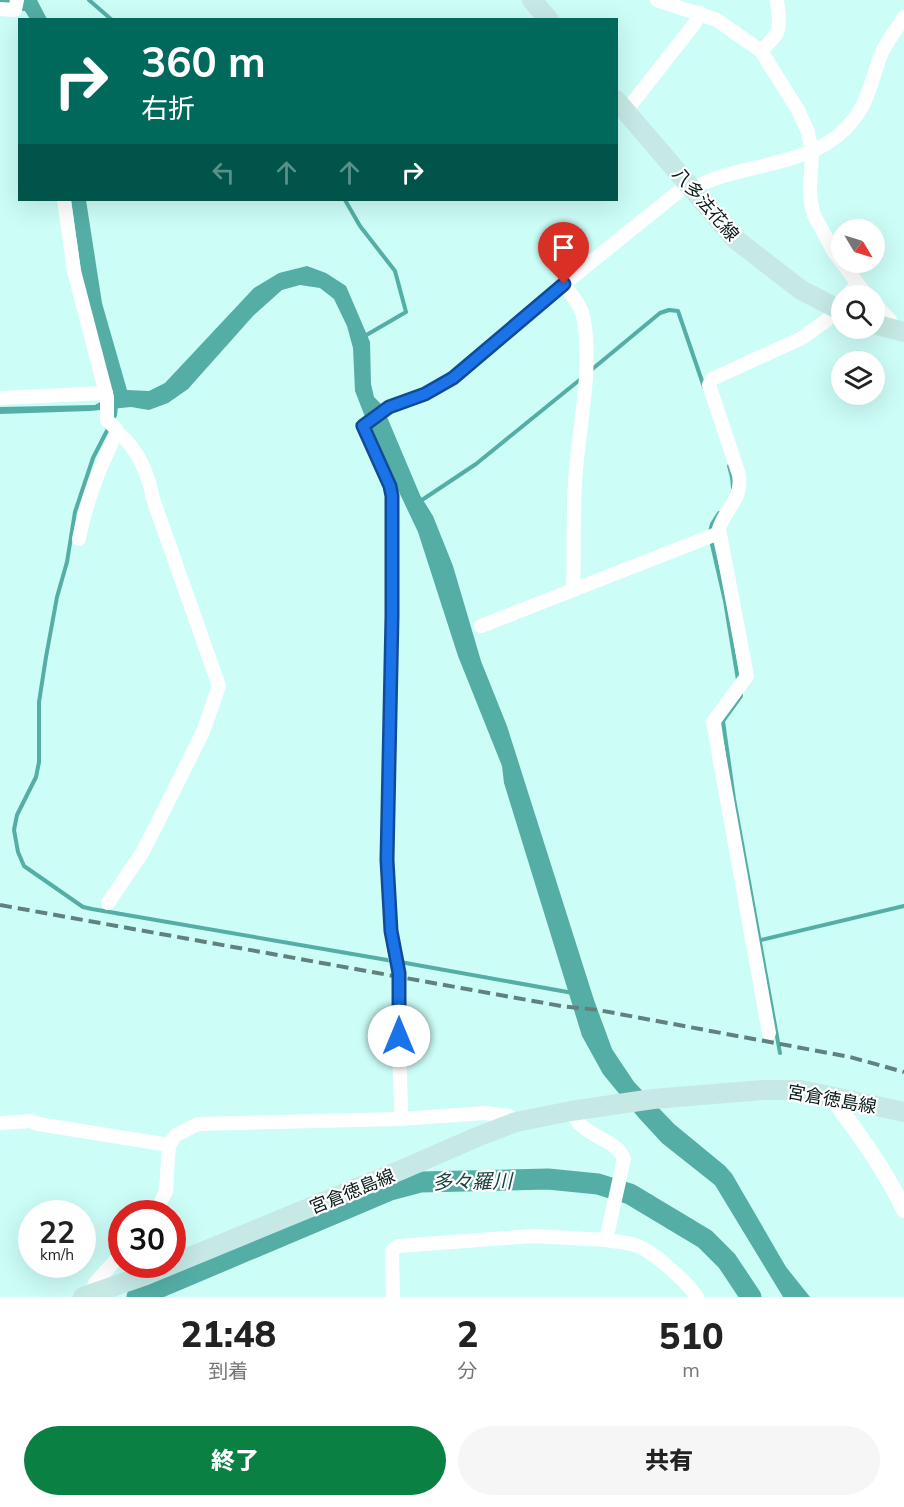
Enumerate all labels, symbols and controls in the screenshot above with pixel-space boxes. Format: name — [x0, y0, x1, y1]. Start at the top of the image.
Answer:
text: 360 m — [141, 35, 266, 88]
icon: right — [42, 42, 120, 120]
text: 右折 — [141, 91, 195, 125]
icon: left — [207, 156, 240, 189]
icon: ahead — [270, 156, 303, 189]
icon: ahead — [333, 156, 366, 189]
icon: right — [396, 156, 429, 189]
street label: 八多法花線 — [668, 162, 744, 246]
north arrow — [831, 219, 885, 273]
map controls — [831, 219, 885, 405]
pin — [538, 222, 589, 284]
icon: arrive — [547, 231, 580, 264]
button: search — [831, 285, 885, 339]
button: layers — [831, 351, 885, 405]
position arrow — [367, 1004, 431, 1068]
street label: 宮倉徳島線 — [786, 1080, 878, 1118]
street label: 宮倉徳島線 — [306, 1163, 398, 1219]
water label: 多々羅川 — [432, 1168, 514, 1194]
speed limit sign: 30 — [108, 1200, 186, 1278]
text: 22 — [39, 1213, 75, 1251]
text: km/h — [40, 1245, 74, 1264]
text: 21:48 — [180, 1311, 276, 1356]
text: 2 — [457, 1311, 478, 1356]
text: 510 — [659, 1313, 724, 1358]
text: m — [682, 1357, 700, 1382]
text: 到着 — [208, 1358, 248, 1383]
text: 分 — [457, 1358, 477, 1383]
button: 終了 — [24, 1426, 446, 1495]
button: 共有 — [458, 1426, 880, 1495]

